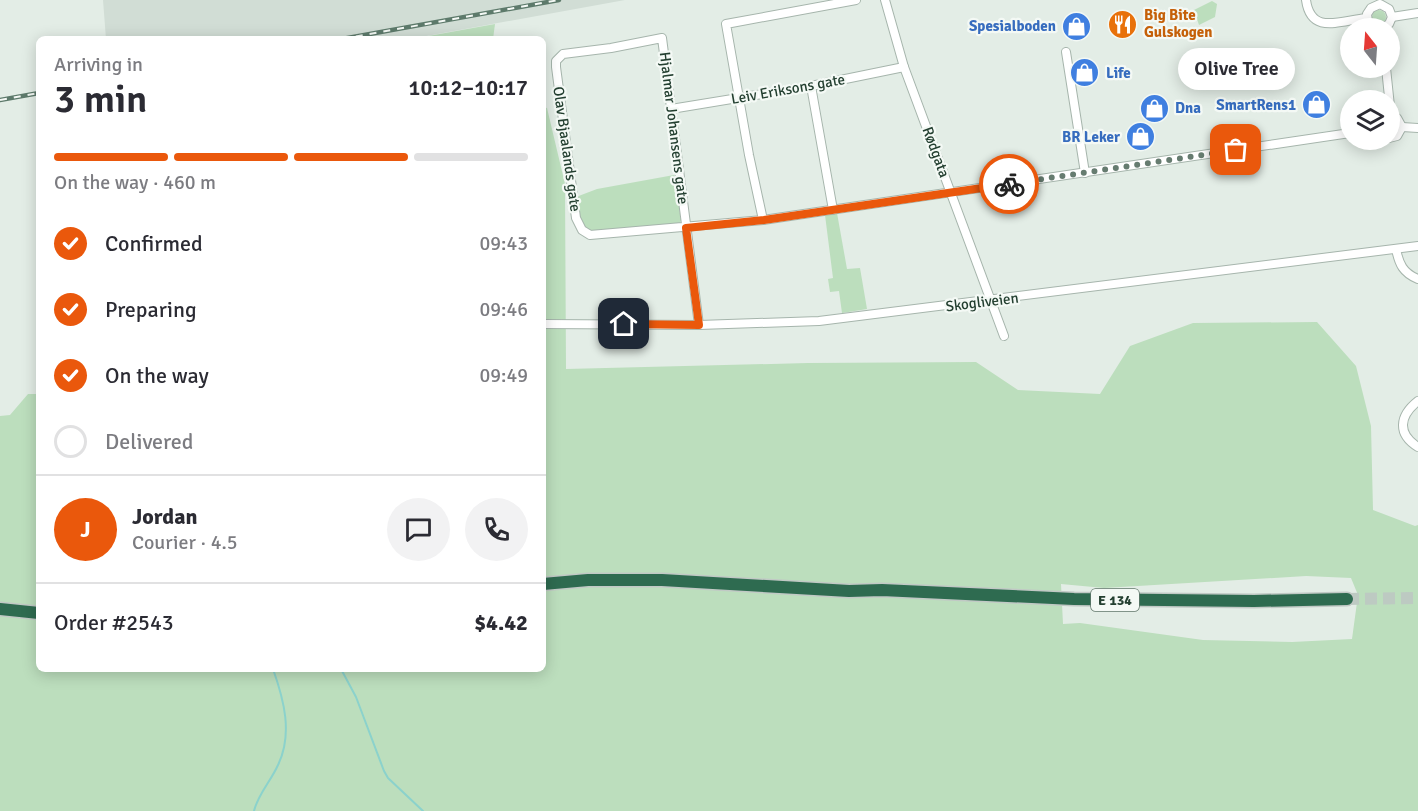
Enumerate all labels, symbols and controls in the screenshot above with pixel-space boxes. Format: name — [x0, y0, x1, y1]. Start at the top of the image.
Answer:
place label: Big Bite Gulskogen — [1144, 6, 1213, 41]
restaurant icon: Big Bite Gulskogen — [1107, 8, 1139, 40]
shop icon: Spesialboden — [1061, 10, 1093, 42]
place label: Spesialboden — [969, 17, 1056, 35]
north arrow — [1340, 18, 1400, 78]
map controls — [1340, 18, 1400, 150]
callout: Olive Tree — [1178, 48, 1294, 90]
street label: Hjalmar Johansens gate — [656, 51, 692, 205]
text: Arriving in — [54, 52, 143, 77]
text: Olive Tree — [1194, 56, 1279, 81]
shop icon: Life — [1069, 57, 1101, 89]
place label: Life — [1106, 64, 1131, 82]
street label: Leiv Eriksons gate — [730, 70, 846, 108]
text: 10:12–10:17 — [409, 74, 528, 101]
text: 3 min — [54, 75, 147, 123]
street label: Olav Bjaalands gate — [549, 85, 585, 213]
shop icon: SmartRens1 — [1301, 89, 1333, 121]
button: layers — [1340, 90, 1400, 150]
shop icon: Dna — [1138, 92, 1170, 124]
place label: SmartRens1 — [1216, 96, 1296, 114]
place label: Dna — [1175, 99, 1201, 117]
shop icon: BR Leker — [1125, 121, 1157, 153]
street label: Rødgata — [919, 124, 953, 180]
pin — [1210, 124, 1261, 175]
place label: BR Leker — [1062, 128, 1120, 146]
icon: bag — [1219, 133, 1252, 166]
courier — [979, 154, 1039, 214]
icon: bike — [993, 168, 1026, 201]
text: On the way · 460 m — [54, 170, 216, 195]
icon: check — [54, 227, 87, 260]
text: Confirmed — [105, 230, 203, 257]
text: 09:43 — [479, 231, 528, 256]
street label: Skogliveien — [944, 289, 1020, 315]
icon: check — [54, 293, 87, 326]
text: Preparing — [105, 296, 197, 323]
text: 09:46 — [479, 297, 528, 322]
pin — [598, 298, 649, 349]
icon: home — [607, 307, 640, 340]
icon: check — [54, 359, 87, 392]
text: On the way — [105, 362, 209, 389]
text: 09:49 — [479, 363, 528, 388]
text: Delivered — [105, 428, 193, 455]
button: chat — [387, 498, 450, 561]
button: phone — [465, 498, 528, 561]
text: Jordan — [132, 503, 198, 530]
text: J — [80, 516, 91, 543]
text: Courier · 4.5 — [132, 530, 238, 555]
road number: E 134 — [1091, 589, 1139, 611]
text: Order #2543 — [54, 609, 174, 636]
text: $4.42 — [474, 609, 528, 636]

